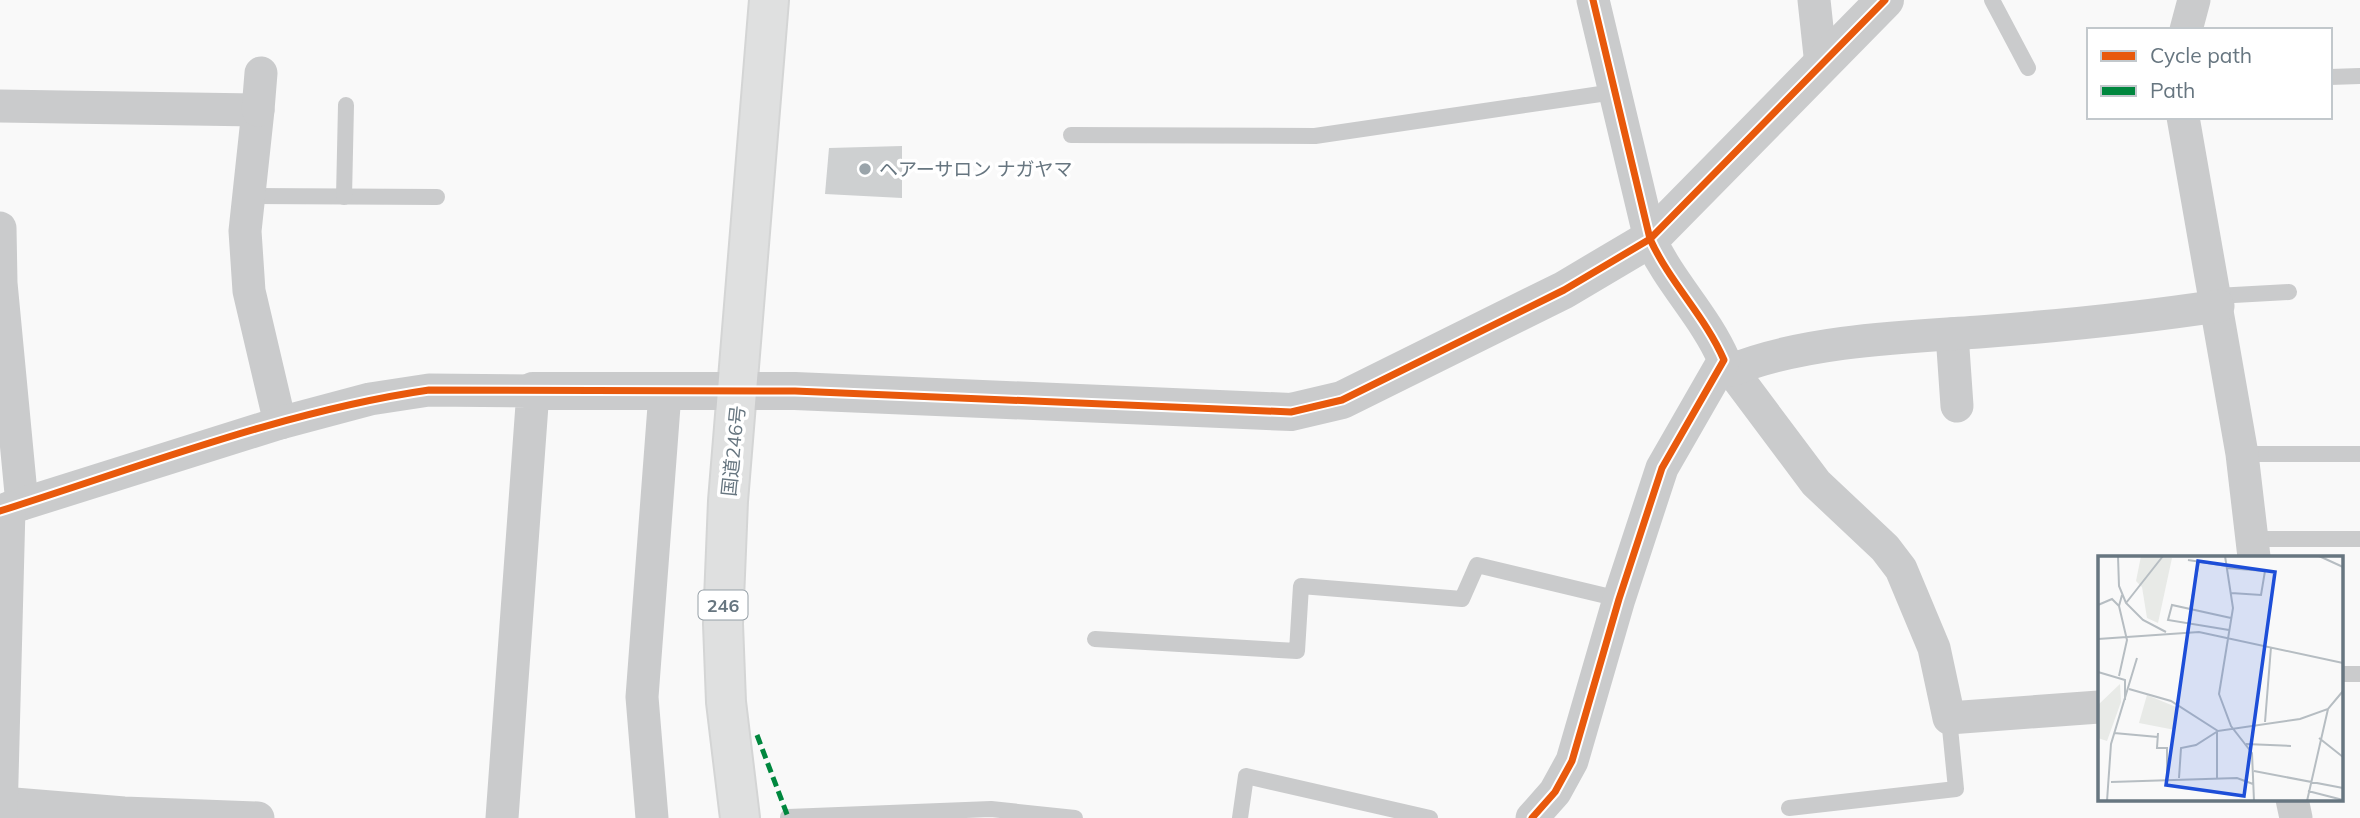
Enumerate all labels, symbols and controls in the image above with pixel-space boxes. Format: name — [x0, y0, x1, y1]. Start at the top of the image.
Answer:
legend — [2087, 28, 2332, 119]
text: Cycle path — [2150, 42, 2252, 68]
text: Path — [2150, 77, 2195, 103]
place label: ヘアーサロン ナガヤマ — [879, 157, 1072, 181]
marker: ヘアーサロン ナガヤマ — [857, 161, 873, 177]
street label: 国道246号 — [716, 404, 750, 498]
inset map — [2098, 556, 2342, 800]
road number: 246 — [698, 590, 748, 620]

